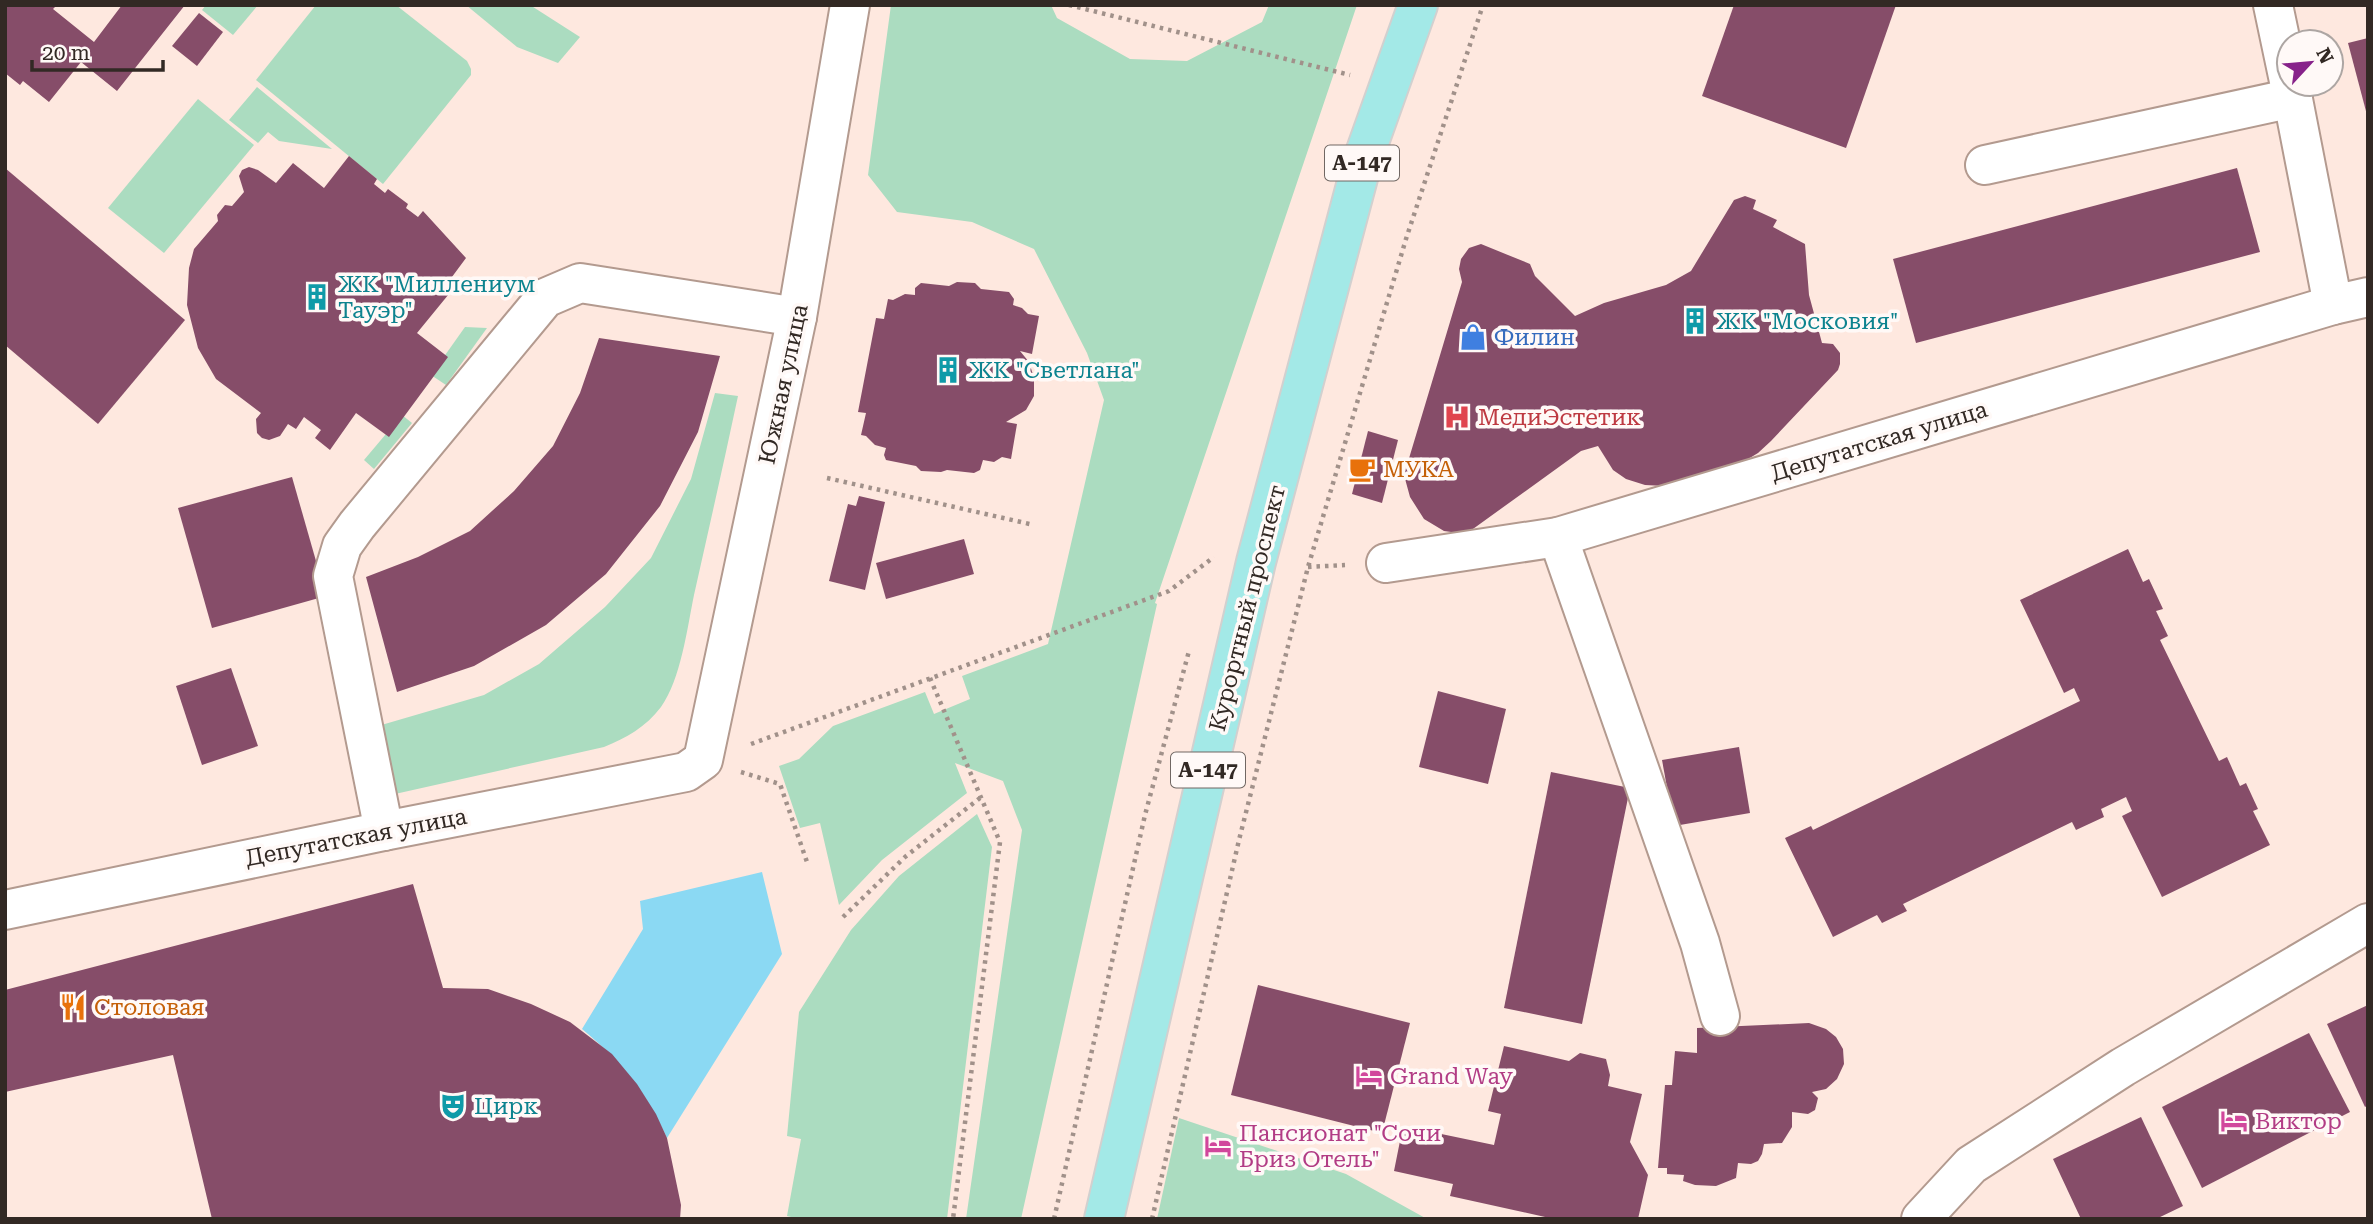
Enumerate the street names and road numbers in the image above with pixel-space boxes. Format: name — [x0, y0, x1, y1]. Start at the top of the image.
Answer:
road number: А-147 — [1325, 146, 1399, 180]
street label: Южная улица — [753, 301, 814, 467]
street label: Депутатская улица — [1768, 396, 1991, 487]
street label: Курортный проспект — [1204, 482, 1291, 734]
road number: А-147 — [1171, 752, 1245, 788]
street label: Депутатская улица — [243, 803, 470, 872]

